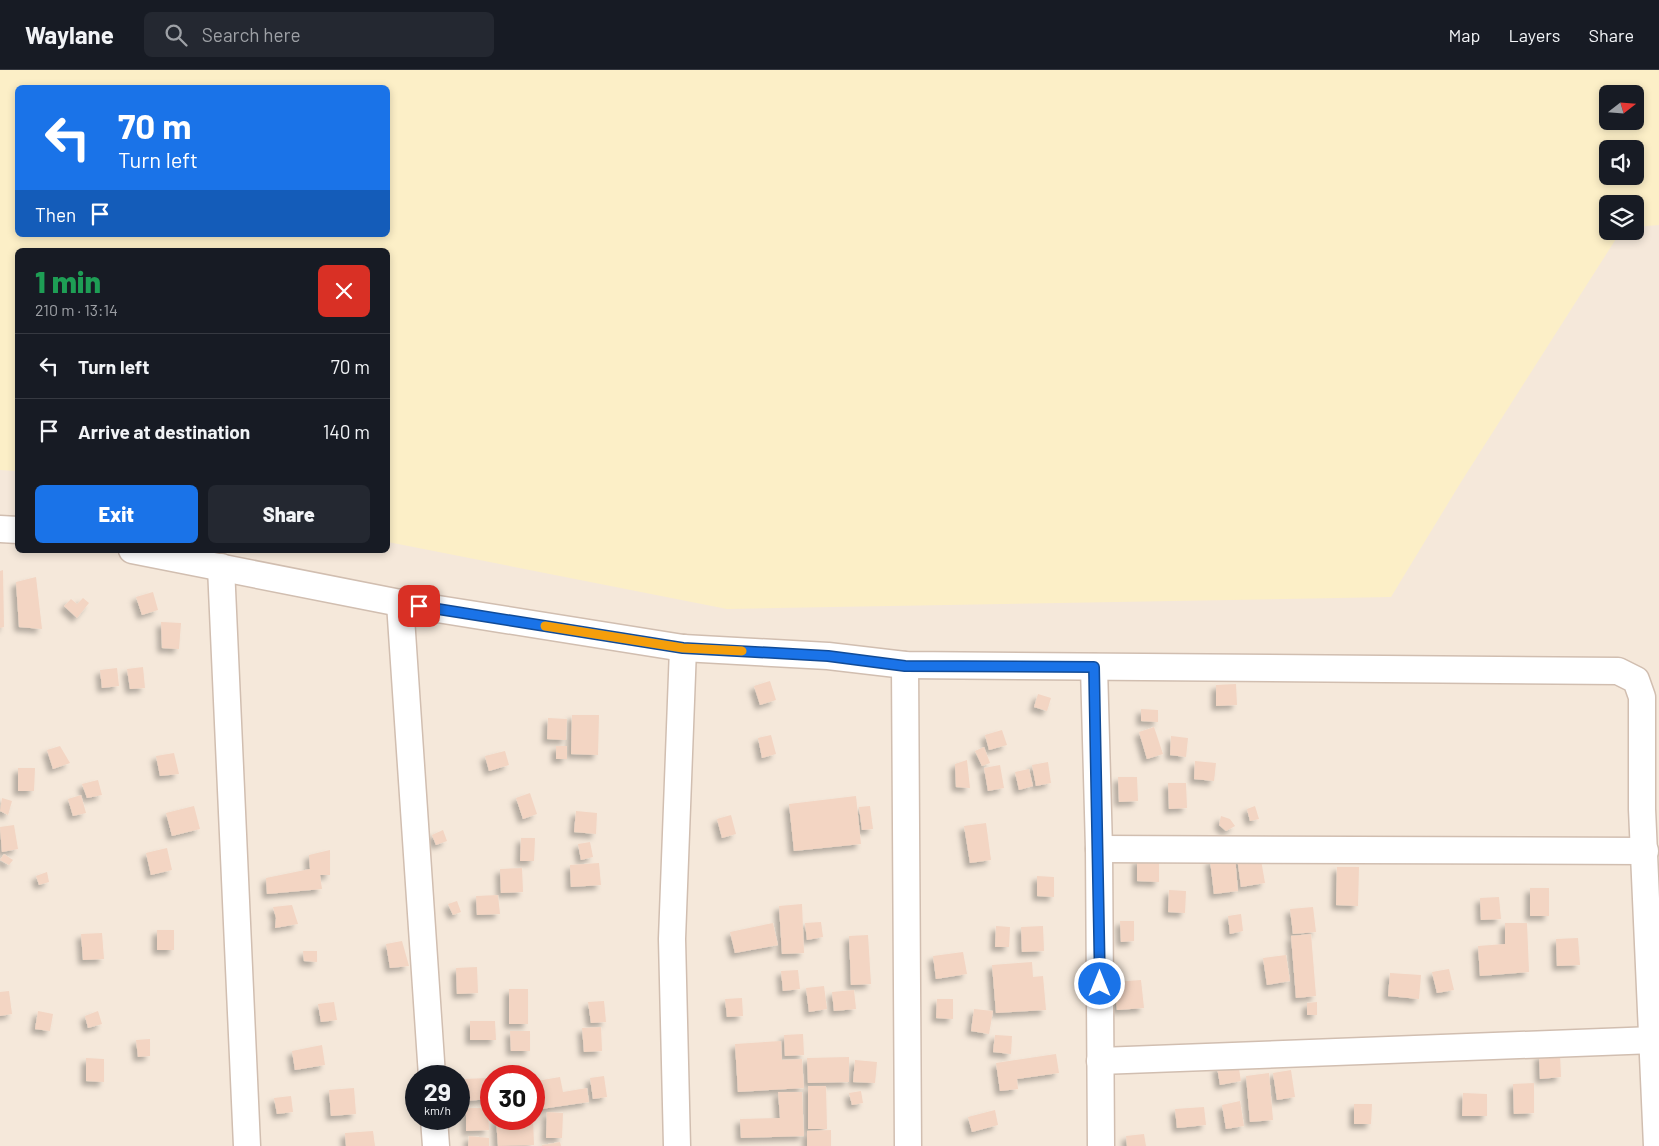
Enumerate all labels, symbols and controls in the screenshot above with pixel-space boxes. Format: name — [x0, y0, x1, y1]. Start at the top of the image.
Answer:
search box — [144, 12, 494, 57]
text: Waylane — [25, 20, 114, 49]
icon: search — [162, 21, 190, 49]
text: Search here — [202, 23, 301, 46]
text: Map — [1448, 24, 1480, 46]
text: Layers — [1508, 24, 1561, 46]
text: Share — [1589, 24, 1634, 46]
north arrow — [1599, 85, 1644, 130]
map controls — [1599, 85, 1644, 240]
text: 70 m — [118, 104, 192, 146]
icon: left — [35, 105, 100, 170]
button: sound — [1599, 140, 1644, 185]
text: Turn left — [118, 146, 198, 172]
button: layers — [1599, 195, 1644, 240]
icon: arrive — [86, 200, 114, 228]
text: Then — [35, 203, 76, 226]
text: 1 min — [35, 263, 101, 299]
button: close — [318, 265, 370, 317]
text: 210 m · 13:14 — [35, 300, 118, 319]
icon: left — [35, 352, 63, 380]
text: Turn left — [78, 355, 149, 378]
text: 70 m — [331, 355, 370, 378]
icon: arrive — [35, 417, 63, 445]
text: Arrive at destination — [78, 420, 250, 443]
text: 140 m — [323, 420, 370, 443]
button: Exit — [35, 485, 198, 543]
button: Share — [208, 485, 370, 543]
pin — [398, 585, 440, 627]
icon: arrive — [405, 592, 433, 620]
position arrow — [1073, 957, 1125, 1009]
speed limit sign: 30 — [480, 1065, 545, 1130]
text: 29 — [424, 1076, 451, 1106]
text: km/h — [424, 1103, 451, 1117]

